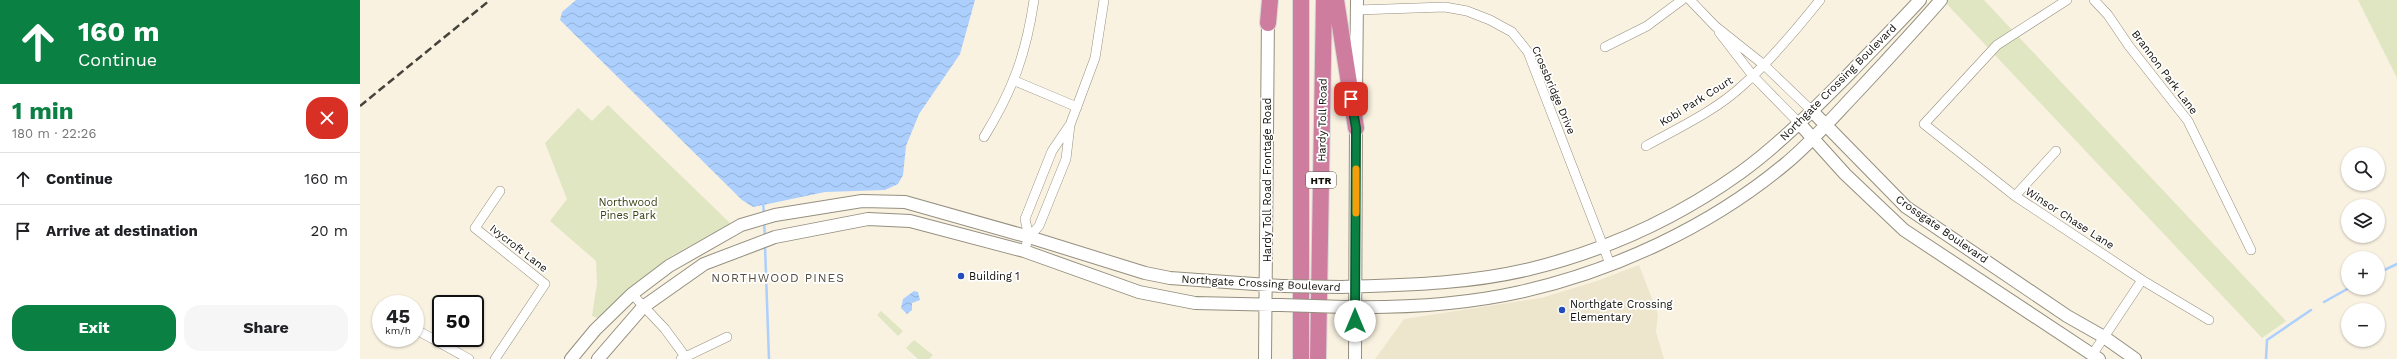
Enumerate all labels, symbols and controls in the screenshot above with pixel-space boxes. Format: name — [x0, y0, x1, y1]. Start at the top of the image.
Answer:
text: 160 m — [78, 15, 160, 48]
icon: ahead — [12, 16, 64, 68]
street label: Northgate Crossing Boulevard — [1777, 21, 1899, 143]
street label: Brannon Park Lane — [2129, 28, 2200, 117]
street label: Crossbridge Drive — [1529, 44, 1578, 136]
text: Continue — [78, 49, 157, 70]
street label: Kobi Park Court — [1657, 74, 1736, 129]
street label: Hardy Toll Road — [1315, 78, 1330, 162]
pin — [1334, 82, 1368, 116]
icon: arrive — [1340, 88, 1362, 110]
text: 1 min — [12, 97, 74, 125]
button: close — [306, 97, 348, 139]
street label: Hardy Toll Road Frontage Road — [1261, 98, 1274, 262]
text: 180 m · 22:26 — [12, 126, 96, 141]
map controls — [2341, 147, 2385, 347]
button: search — [2341, 147, 2385, 191]
icon: ahead — [12, 168, 34, 190]
text: Continue — [46, 170, 113, 188]
text: 160 m — [304, 170, 348, 188]
road number: HTR — [1306, 172, 1336, 188]
street label: Winsor Chase Lane — [2023, 185, 2117, 252]
street label: Crossgate Boulevard — [1893, 193, 1990, 266]
park label: Northwood Pines Park — [598, 196, 658, 222]
button: layers — [2341, 199, 2385, 243]
icon: arrive — [12, 220, 34, 242]
text: Arrive at destination — [46, 222, 198, 240]
text: 20 m — [311, 222, 348, 240]
street label: Ivycroft Lane — [487, 222, 550, 275]
button: + — [2341, 251, 2385, 295]
place label: Building 1 — [969, 270, 1020, 283]
district label: NORTHWOOD PINES — [711, 271, 845, 285]
marker: Building 1 — [956, 271, 966, 281]
street label: Northgate Crossing Boulevard — [1181, 273, 1341, 294]
speed limit sign: 50 — [432, 295, 484, 347]
place label: Northgate Crossing Elementary — [1570, 298, 1673, 324]
position arrow — [1334, 300, 1376, 342]
button: − — [2341, 303, 2385, 347]
text: 45 — [386, 304, 410, 328]
button: Exit — [12, 305, 176, 351]
button: Share — [184, 305, 348, 351]
marker: Northgate Crossing Elementary — [1557, 305, 1567, 315]
text: km/h — [385, 325, 411, 336]

